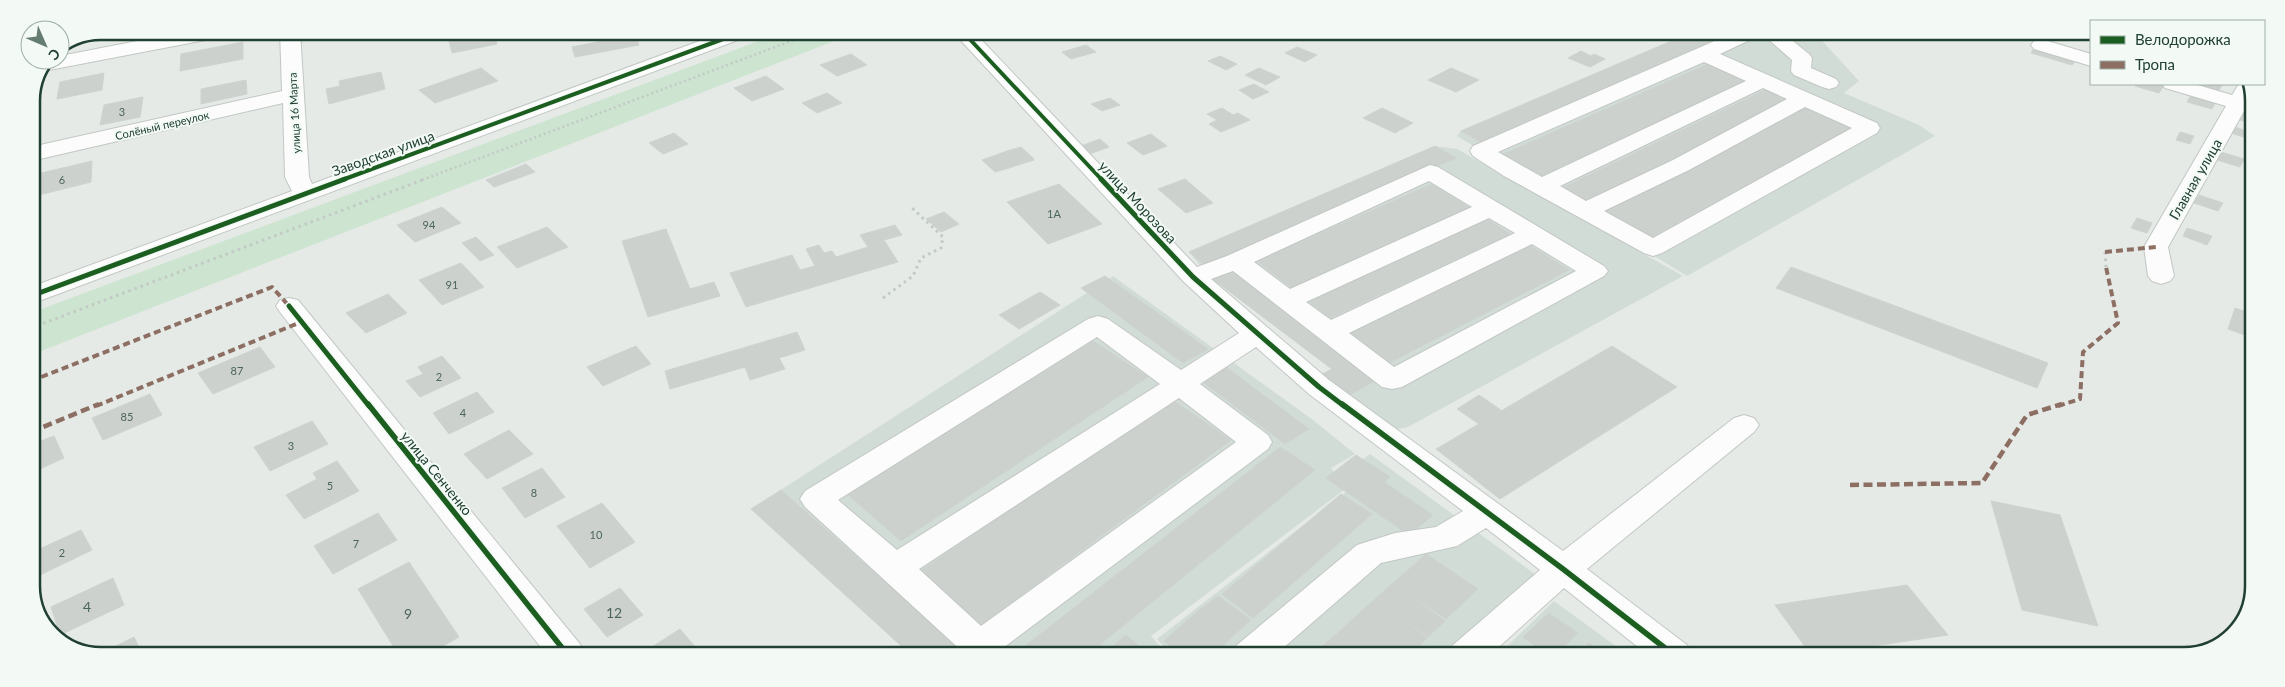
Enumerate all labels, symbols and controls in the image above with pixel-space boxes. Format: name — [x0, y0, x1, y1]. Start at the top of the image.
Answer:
north arrow — [20, 20, 70, 70]
legend — [2090, 20, 2265, 85]
text: Велодорожка — [2135, 30, 2231, 48]
text: С — [45, 45, 64, 64]
text: Тропа — [2135, 55, 2175, 73]
street label: улица 16 Марта — [285, 72, 303, 154]
house number: 3 — [119, 105, 125, 118]
street label: Солёный переулок — [114, 108, 211, 142]
street label: Заводская улица — [329, 127, 437, 179]
street label: Главная улица — [2165, 136, 2225, 222]
street label: улица Морозова — [1096, 157, 1180, 247]
house number: 6 — [59, 173, 65, 186]
house number: 1А — [1047, 207, 1061, 220]
house number: 94 — [423, 218, 436, 231]
house number: 91 — [446, 278, 458, 291]
house number: 87 — [231, 364, 243, 377]
house number: 2 — [436, 370, 442, 383]
house number: 4 — [460, 406, 467, 419]
house number: 85 — [121, 410, 133, 423]
street label: улица Сенченко — [398, 427, 476, 519]
house number: 3 — [288, 439, 294, 452]
house number: 5 — [327, 479, 333, 492]
house number: 8 — [531, 486, 537, 499]
house number: 10 — [590, 528, 603, 541]
house number: 7 — [353, 537, 359, 550]
house number: 2 — [59, 546, 65, 559]
house number: 4 — [83, 598, 91, 615]
house number: 12 — [606, 604, 622, 621]
house number: 9 — [404, 605, 412, 622]

